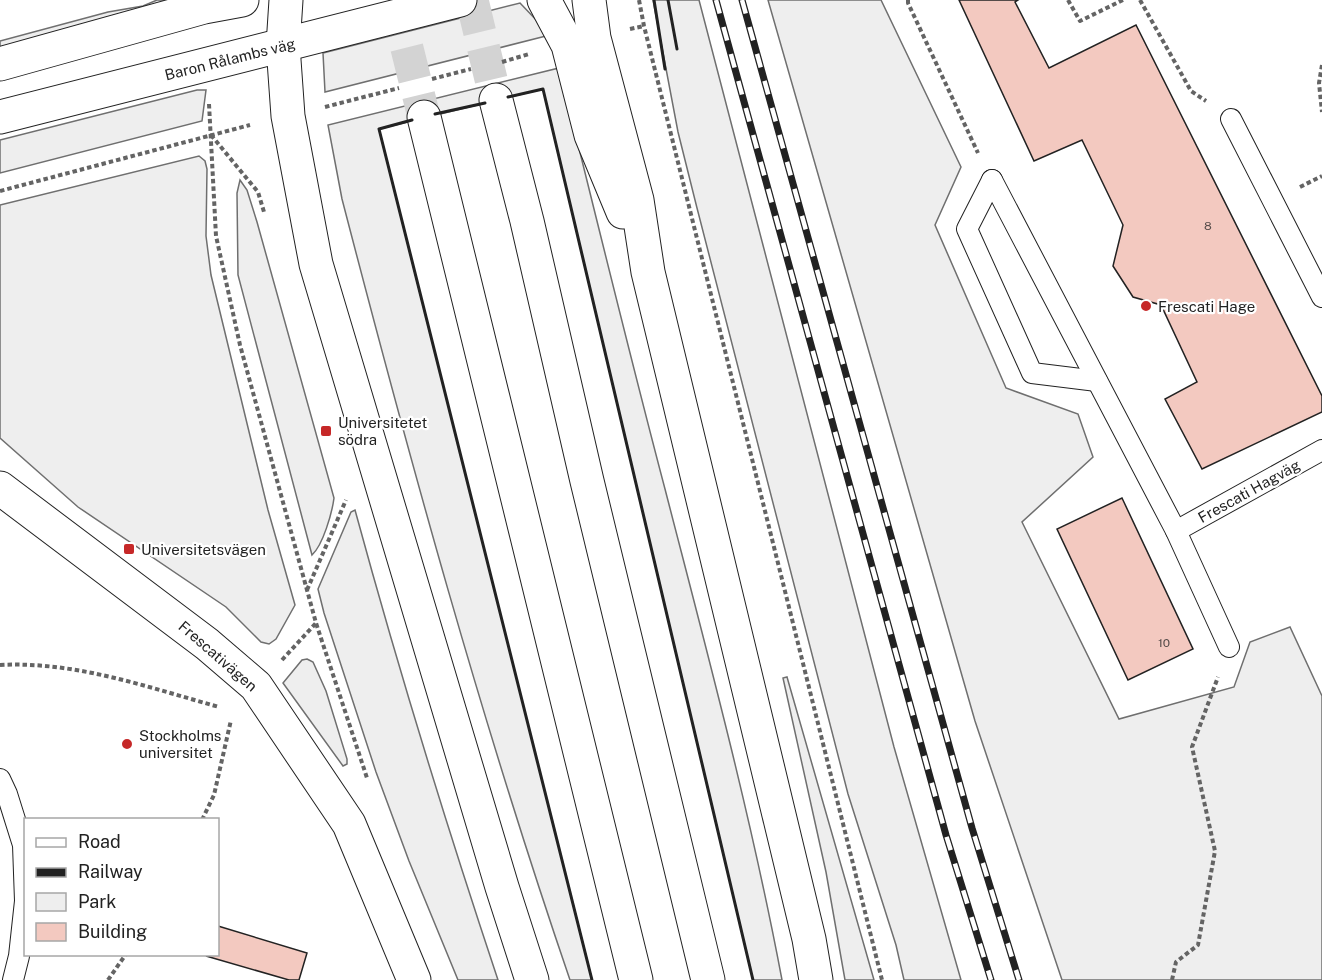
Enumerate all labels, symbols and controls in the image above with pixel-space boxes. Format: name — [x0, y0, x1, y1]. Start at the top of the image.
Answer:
street label: Baron Rålambs väg — [163, 35, 297, 83]
house number: 8 — [1204, 219, 1212, 233]
place label: Frescati Hage — [1158, 298, 1255, 315]
marker: Frescati Hage — [1139, 299, 1153, 313]
place label: Universitetet södra — [338, 414, 427, 448]
marker: Universitetet södra — [319, 424, 333, 438]
street label: Frescati Hagväg — [1195, 456, 1303, 526]
place label: Universitetsvägen — [141, 541, 266, 558]
marker: Universitetsvägen — [122, 542, 136, 556]
street label: Frescativägen — [175, 617, 261, 695]
house number: 10 — [1158, 636, 1170, 650]
place label: Stockholms universitet — [139, 727, 221, 761]
marker: Stockholms universitet — [120, 737, 134, 751]
legend — [24, 818, 219, 956]
text: Road — [78, 831, 121, 852]
text: Railway — [78, 861, 143, 882]
text: Park — [78, 891, 116, 912]
text: Building — [78, 921, 147, 942]

